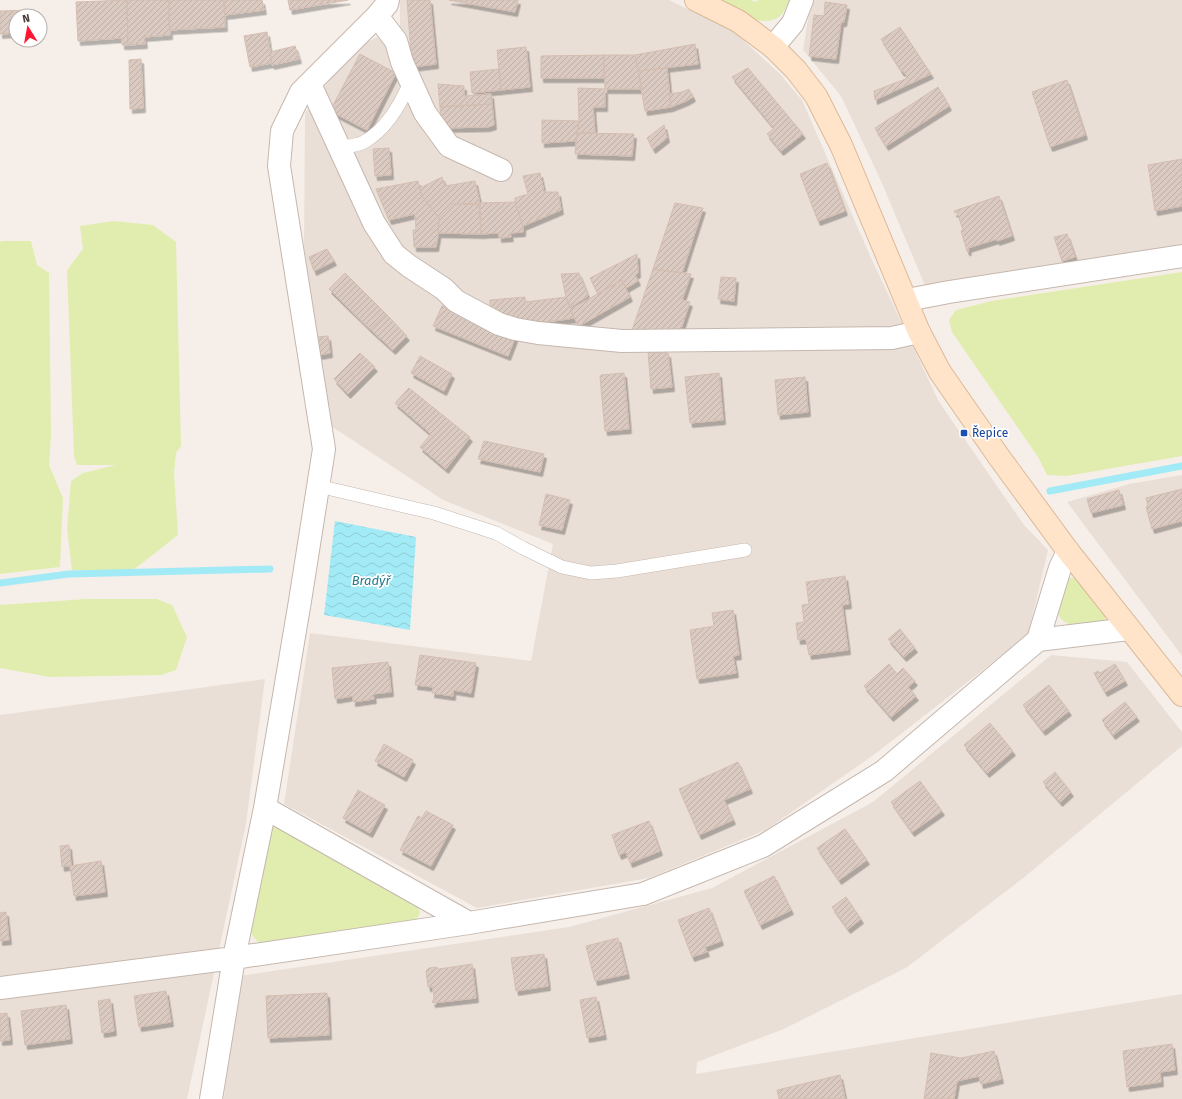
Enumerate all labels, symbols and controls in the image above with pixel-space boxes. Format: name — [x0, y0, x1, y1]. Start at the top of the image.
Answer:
north arrow — [8, 8, 48, 48]
text: N — [21, 12, 31, 26]
place label: Řepice — [972, 425, 1008, 440]
marker: Řepice — [959, 428, 969, 438]
water label: Bradýř — [352, 573, 391, 588]

